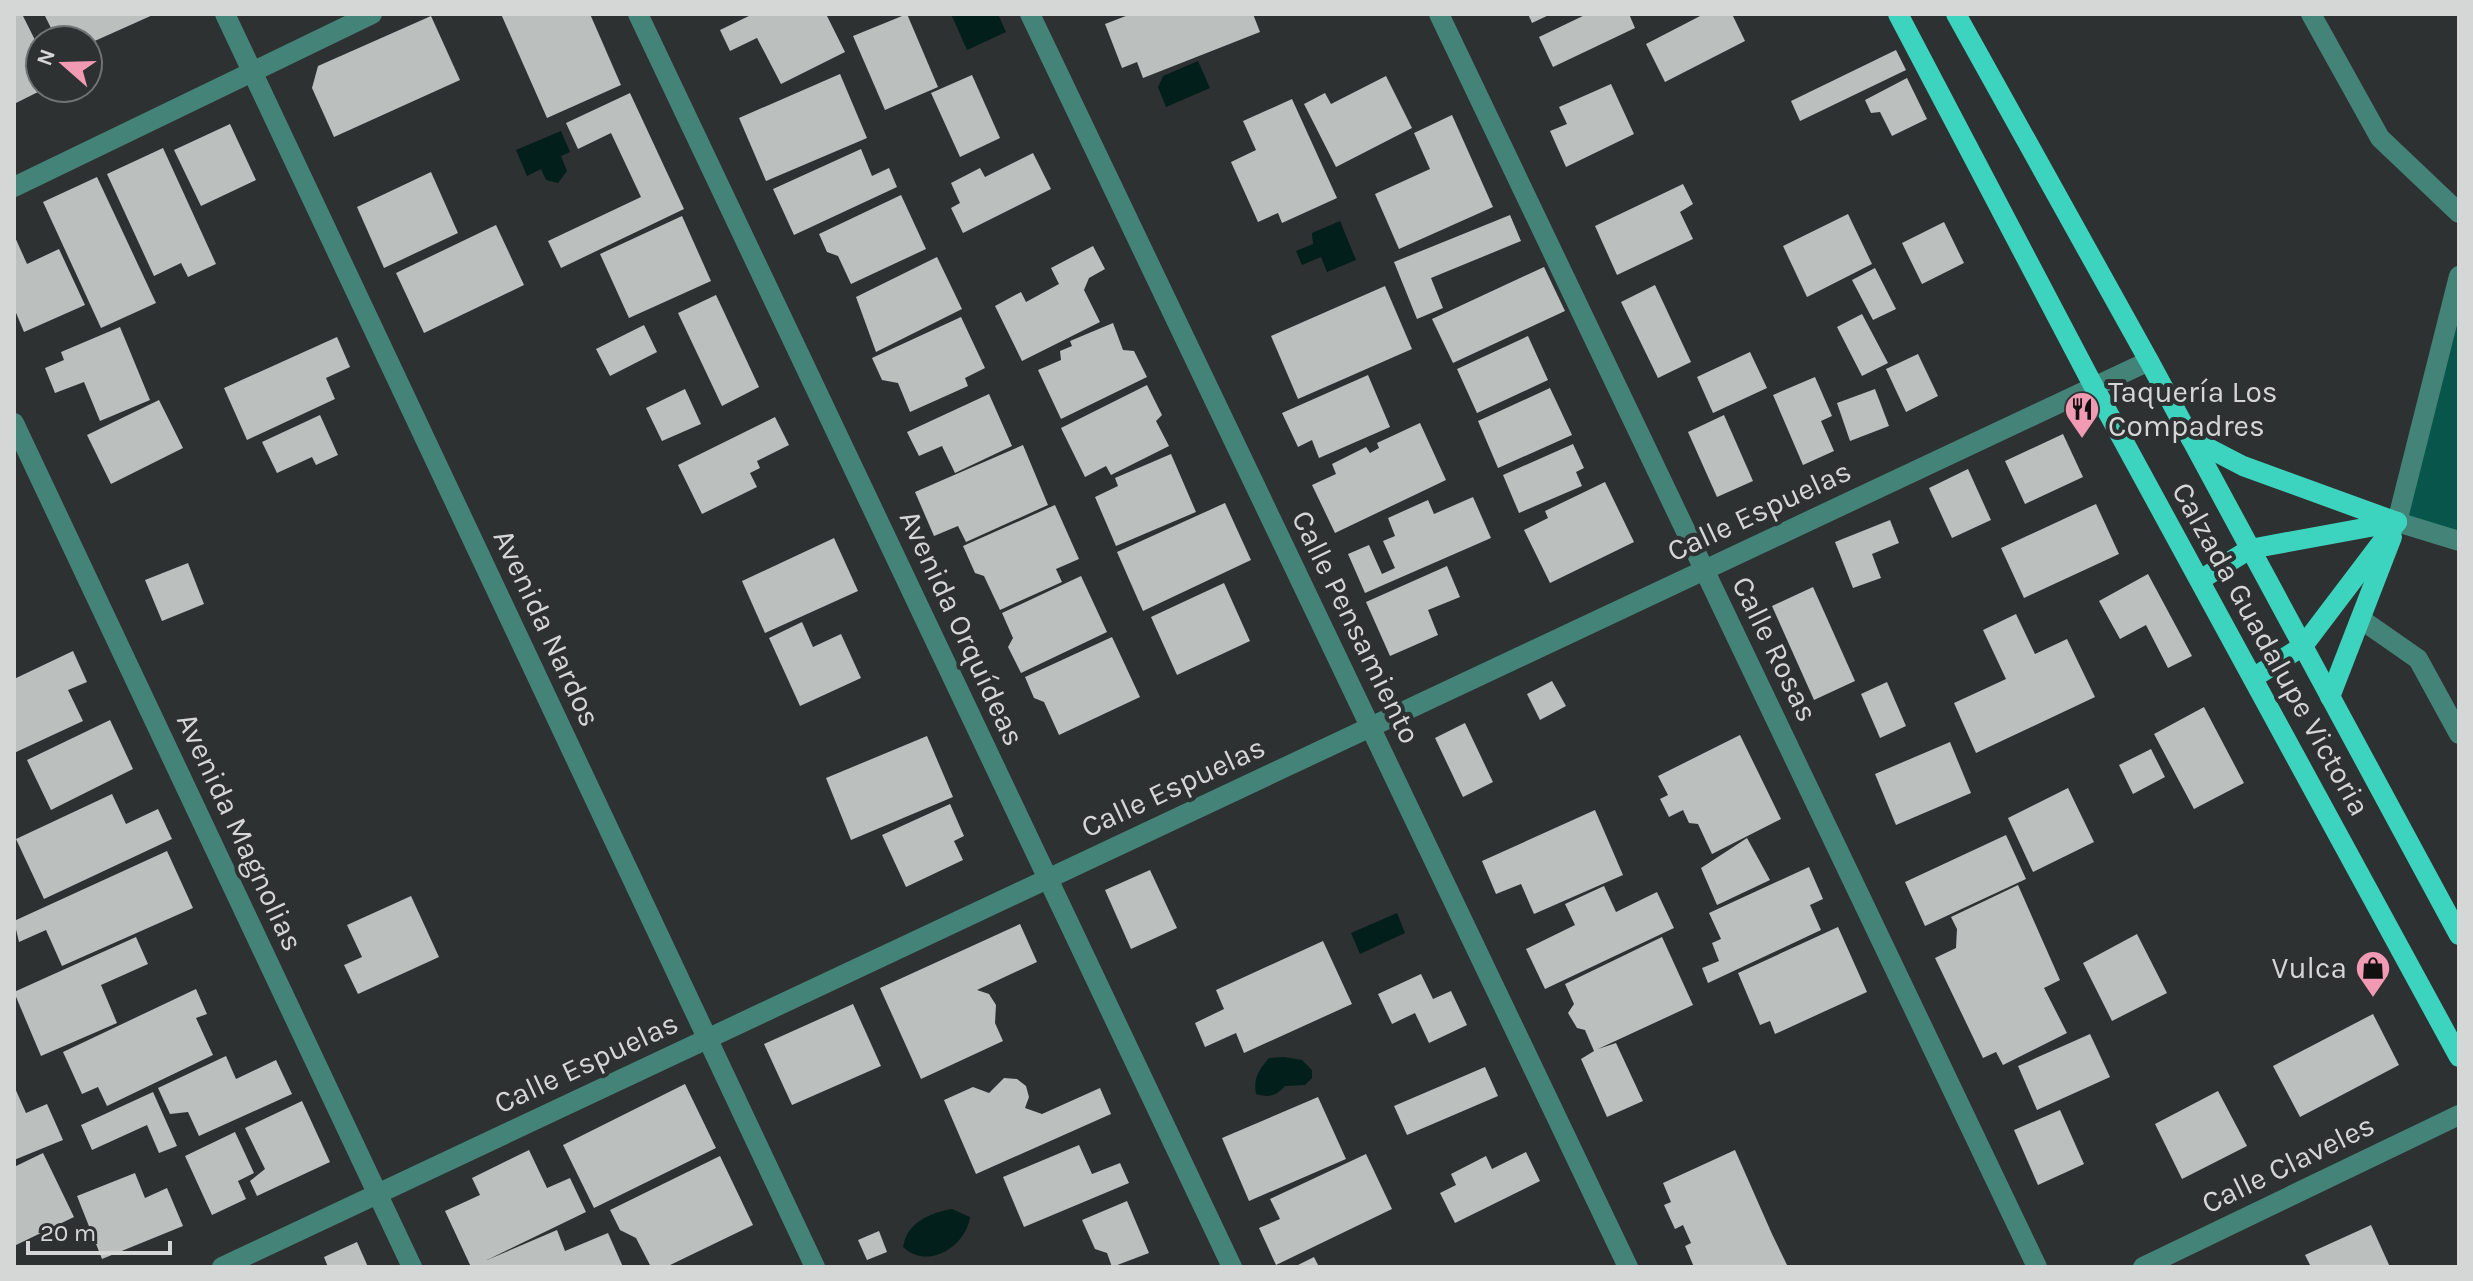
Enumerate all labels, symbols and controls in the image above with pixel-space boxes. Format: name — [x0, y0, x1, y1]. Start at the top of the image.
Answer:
north arrow — [24, 24, 104, 104]
text: N — [31, 46, 61, 69]
place label: Taquería Los Compadres — [2108, 374, 2278, 444]
restaurant icon: Taquería Los Compadres — [2063, 390, 2101, 440]
street label: Calle Espuelas — [1661, 453, 1857, 569]
street label: Calzada Guadalupe Victoria — [2164, 476, 2378, 822]
street label: Avenida Orquídeas — [892, 504, 1032, 752]
street label: Calle Pensamiento — [1284, 505, 1428, 749]
street label: Avenida Nardos — [486, 524, 608, 732]
street label: Calle Rosas — [1724, 571, 1826, 727]
street label: Avenida Magnolias — [169, 707, 311, 957]
street label: Calle Espuelas — [1075, 729, 1271, 845]
shop icon: Vulca — [2354, 949, 2392, 999]
place label: Vulca — [2272, 950, 2347, 986]
street label: Calle Espuelas — [488, 1005, 684, 1121]
street label: Calle Claveles — [2196, 1107, 2380, 1221]
scale bar — [28, 1205, 170, 1255]
text: 20 m — [40, 1219, 96, 1247]

